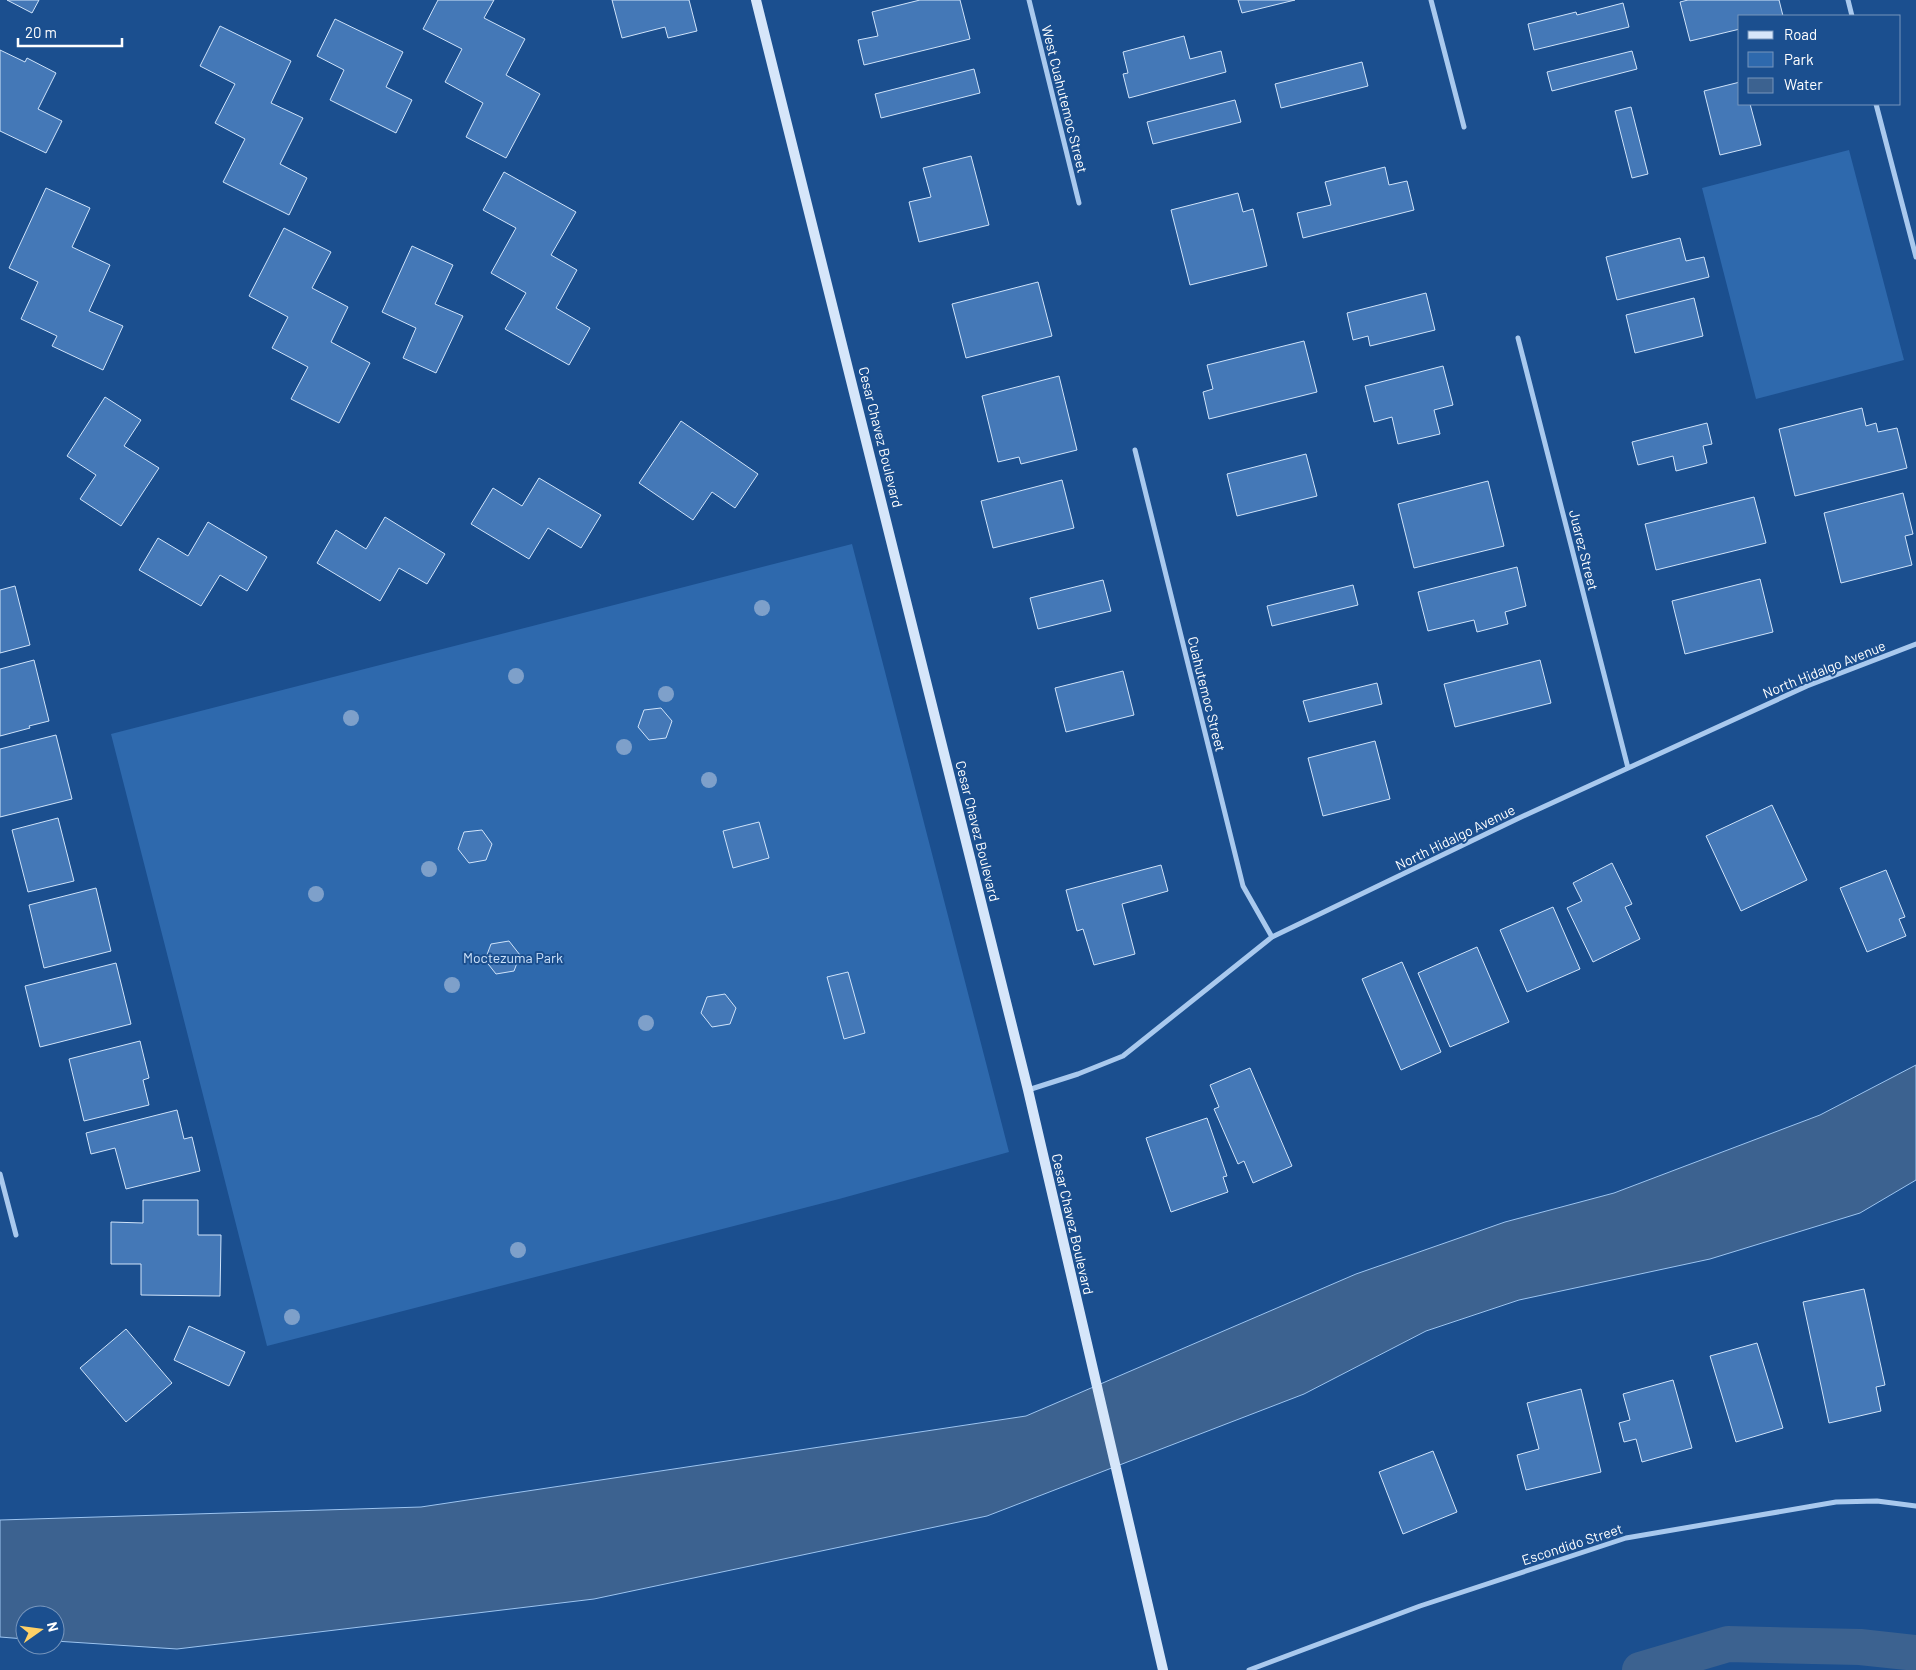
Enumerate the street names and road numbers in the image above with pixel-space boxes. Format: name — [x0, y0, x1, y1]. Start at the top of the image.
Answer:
street label: West Cuahutemoc Street — [1038, 23, 1092, 175]
street label: Cesar Chavez Boulevard — [855, 365, 907, 509]
street label: Juarez Street — [1566, 508, 1602, 592]
street label: Cuahutemoc Street — [1184, 635, 1230, 753]
street label: North Hidalgo Avenue — [1760, 637, 1888, 701]
street label: Cesar Chavez Boulevard — [952, 759, 1004, 903]
street label: North Hidalgo Avenue — [1392, 801, 1518, 873]
street label: Cesar Chavez Boulevard — [1048, 1152, 1098, 1296]
street label: Escondido Street — [1519, 1520, 1625, 1568]

